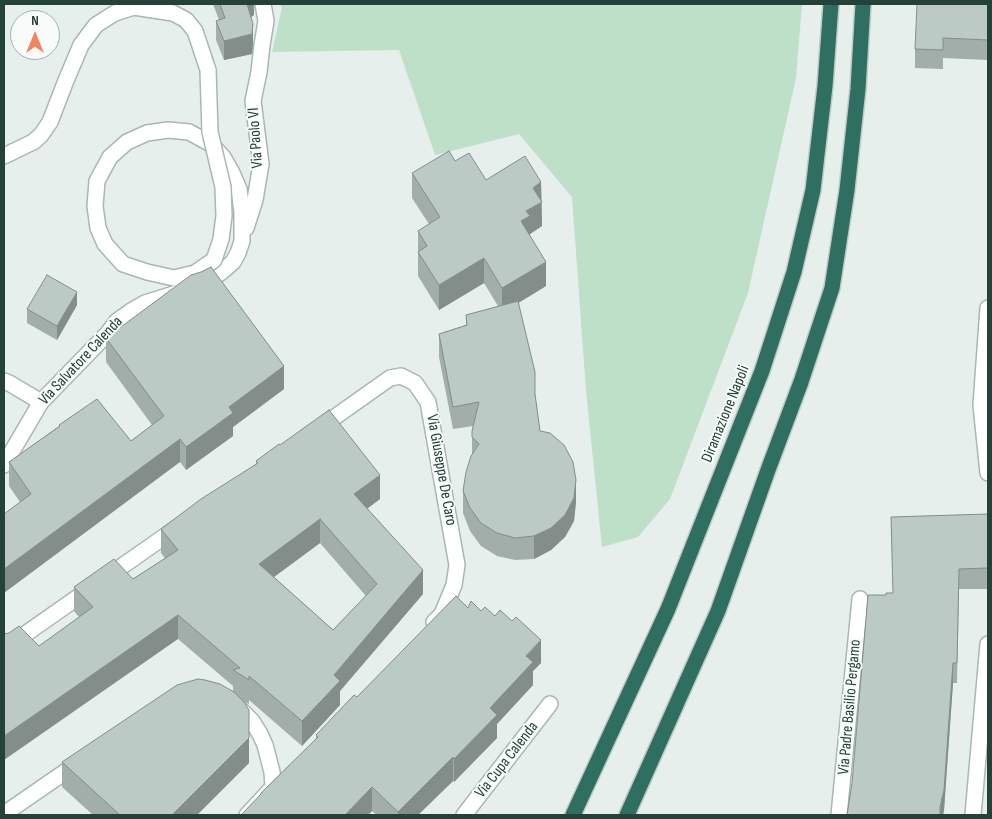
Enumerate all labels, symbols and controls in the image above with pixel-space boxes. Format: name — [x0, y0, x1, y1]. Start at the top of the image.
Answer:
north arrow — [10, 10, 60, 60]
text: N — [31, 12, 39, 29]
street label: Via Paolo VI — [244, 107, 268, 169]
street label: Via Salvatore Calenda — [35, 313, 127, 409]
street label: Diramazione Napoli — [698, 363, 754, 465]
street label: Via Giuseppe De Caro — [422, 413, 460, 527]
street label: Via Padre Basilio Pergamo — [835, 639, 865, 775]
street label: Via Cupa Calenda — [471, 718, 543, 802]

